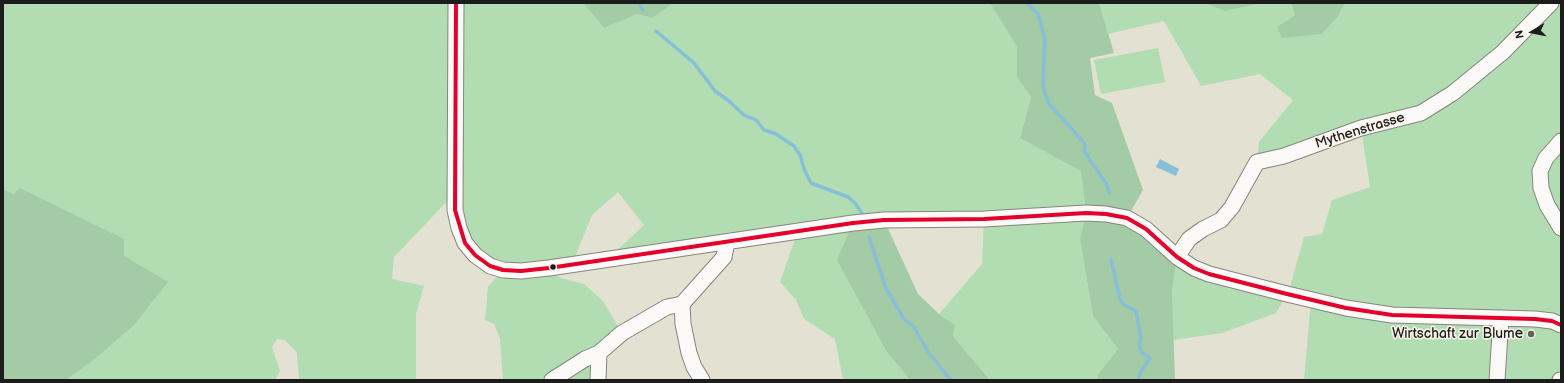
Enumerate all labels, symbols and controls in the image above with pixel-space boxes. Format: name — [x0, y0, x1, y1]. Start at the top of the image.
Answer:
north arrow — [1512, 12, 1552, 52]
text: N — [1513, 29, 1527, 39]
street label: Mythenstrasse — [1313, 109, 1407, 153]
unlabelled marker — [548, 262, 558, 272]
place label: Wirtschaft zur Blume — [1392, 326, 1523, 342]
marker: Wirtschaft zur Blume — [1526, 329, 1536, 339]

